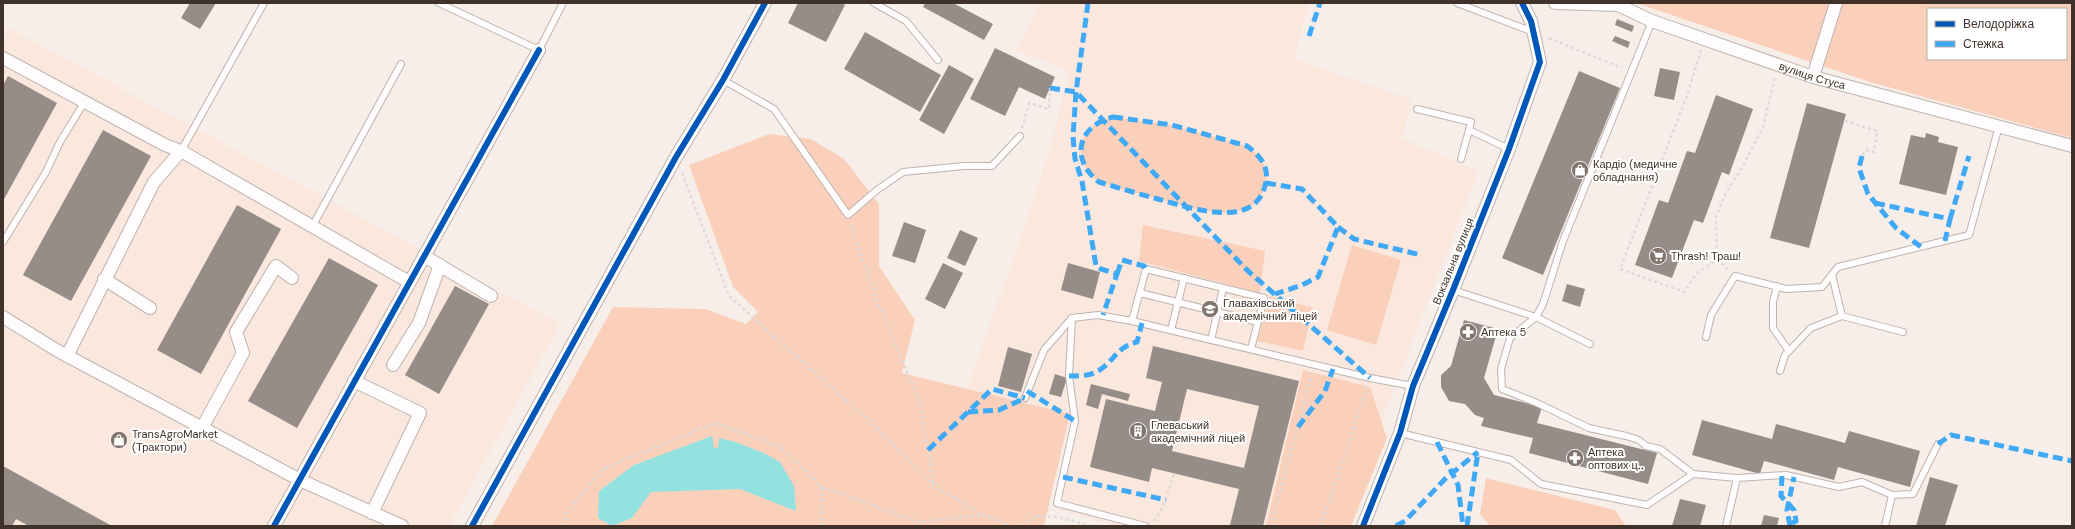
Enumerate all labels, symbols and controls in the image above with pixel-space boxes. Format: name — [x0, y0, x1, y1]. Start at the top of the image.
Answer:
legend — [1927, 8, 2067, 60]
text: Велодоріжка — [1963, 16, 2034, 32]
text: Стежка — [1963, 36, 2004, 52]
street label: вулиця Стуса — [1777, 59, 1848, 93]
place label: Кардіо (медичне обладнання) — [1593, 157, 1677, 184]
shop icon: Кардіо (медичне обладнання) — [1570, 160, 1590, 180]
street label: Вокзальна вулиця — [1429, 215, 1477, 307]
supermarket icon: Thrash! Траш! — [1648, 246, 1668, 266]
place label: Thrash! Траш! — [1671, 249, 1741, 263]
place label: Главахівський академічний ліцей — [1223, 296, 1317, 323]
school or university icon: Главахівський академічний ліцей — [1200, 299, 1220, 319]
pharmacy icon: Аптека 5 — [1458, 322, 1478, 342]
place label: Аптека 5 — [1481, 325, 1526, 339]
place label: Глеваський академічний ліцей — [1151, 418, 1245, 445]
building icon: Глеваський академічний ліцей — [1128, 421, 1148, 441]
place label: TransAgroMarket (Трактори) — [132, 427, 218, 454]
shop icon: TransAgroMarket (Трактори) — [109, 430, 129, 450]
place label: Аптека оптових ц‥ — [1588, 445, 1644, 472]
pharmacy icon: Аптека оптових ц‥ — [1565, 448, 1585, 468]

